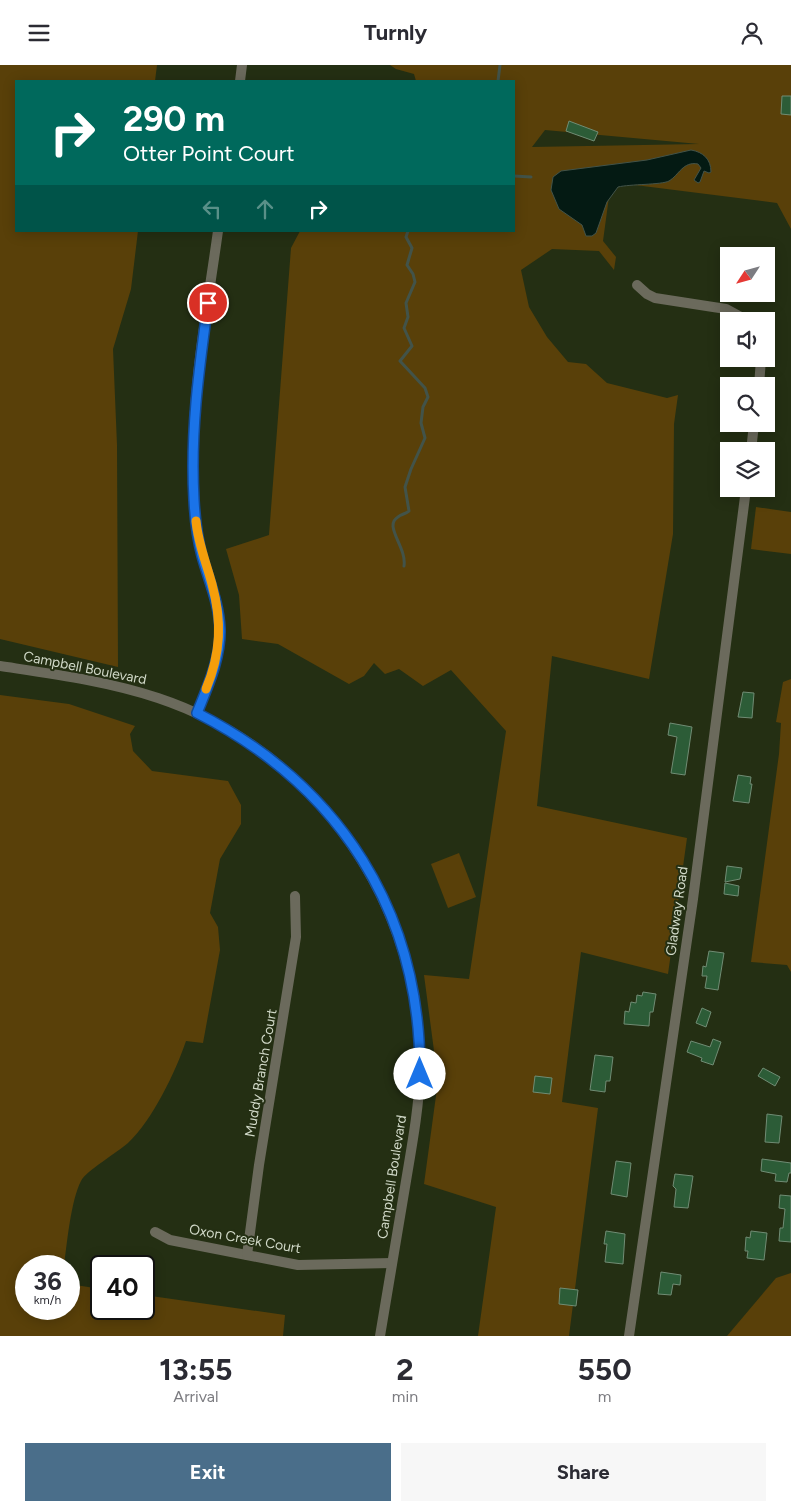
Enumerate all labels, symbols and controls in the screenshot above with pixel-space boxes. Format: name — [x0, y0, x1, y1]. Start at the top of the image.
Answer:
icon: menu — [25, 19, 53, 47]
text: Turnly — [364, 19, 427, 46]
icon: person — [738, 19, 766, 47]
text: 290 m — [123, 98, 225, 140]
icon: right — [40, 100, 105, 165]
text: Otter Point Court — [123, 140, 295, 167]
icon: left — [198, 195, 226, 223]
icon: ahead — [251, 195, 279, 223]
icon: right — [304, 195, 332, 223]
north arrow — [720, 247, 775, 303]
map controls — [720, 247, 775, 497]
pin — [187, 282, 229, 324]
icon: arrive — [194, 289, 222, 317]
button: sound — [720, 312, 775, 367]
button: search — [720, 377, 775, 432]
button: layers — [720, 442, 775, 497]
street label: Campbell Boulevard — [22, 648, 148, 688]
street label: Gladway Road — [662, 865, 692, 957]
street label: Muddy Branch Court — [241, 1007, 281, 1139]
position arrow — [393, 1047, 445, 1099]
street label: Campbell Boulevard — [374, 1114, 410, 1240]
street label: Oxon Creek Court — [188, 1221, 302, 1257]
speed limit sign: 40 — [90, 1255, 155, 1320]
text: 36 — [33, 1266, 62, 1296]
text: km/h — [34, 1293, 61, 1307]
text: 13:55 — [159, 1351, 233, 1388]
text: 2 — [396, 1351, 414, 1388]
text: 550 — [577, 1351, 632, 1388]
text: Arrival — [173, 1387, 219, 1406]
text: min — [392, 1387, 418, 1406]
text: m — [598, 1387, 611, 1406]
button: Exit — [25, 1443, 391, 1501]
button: Share — [401, 1443, 766, 1501]

